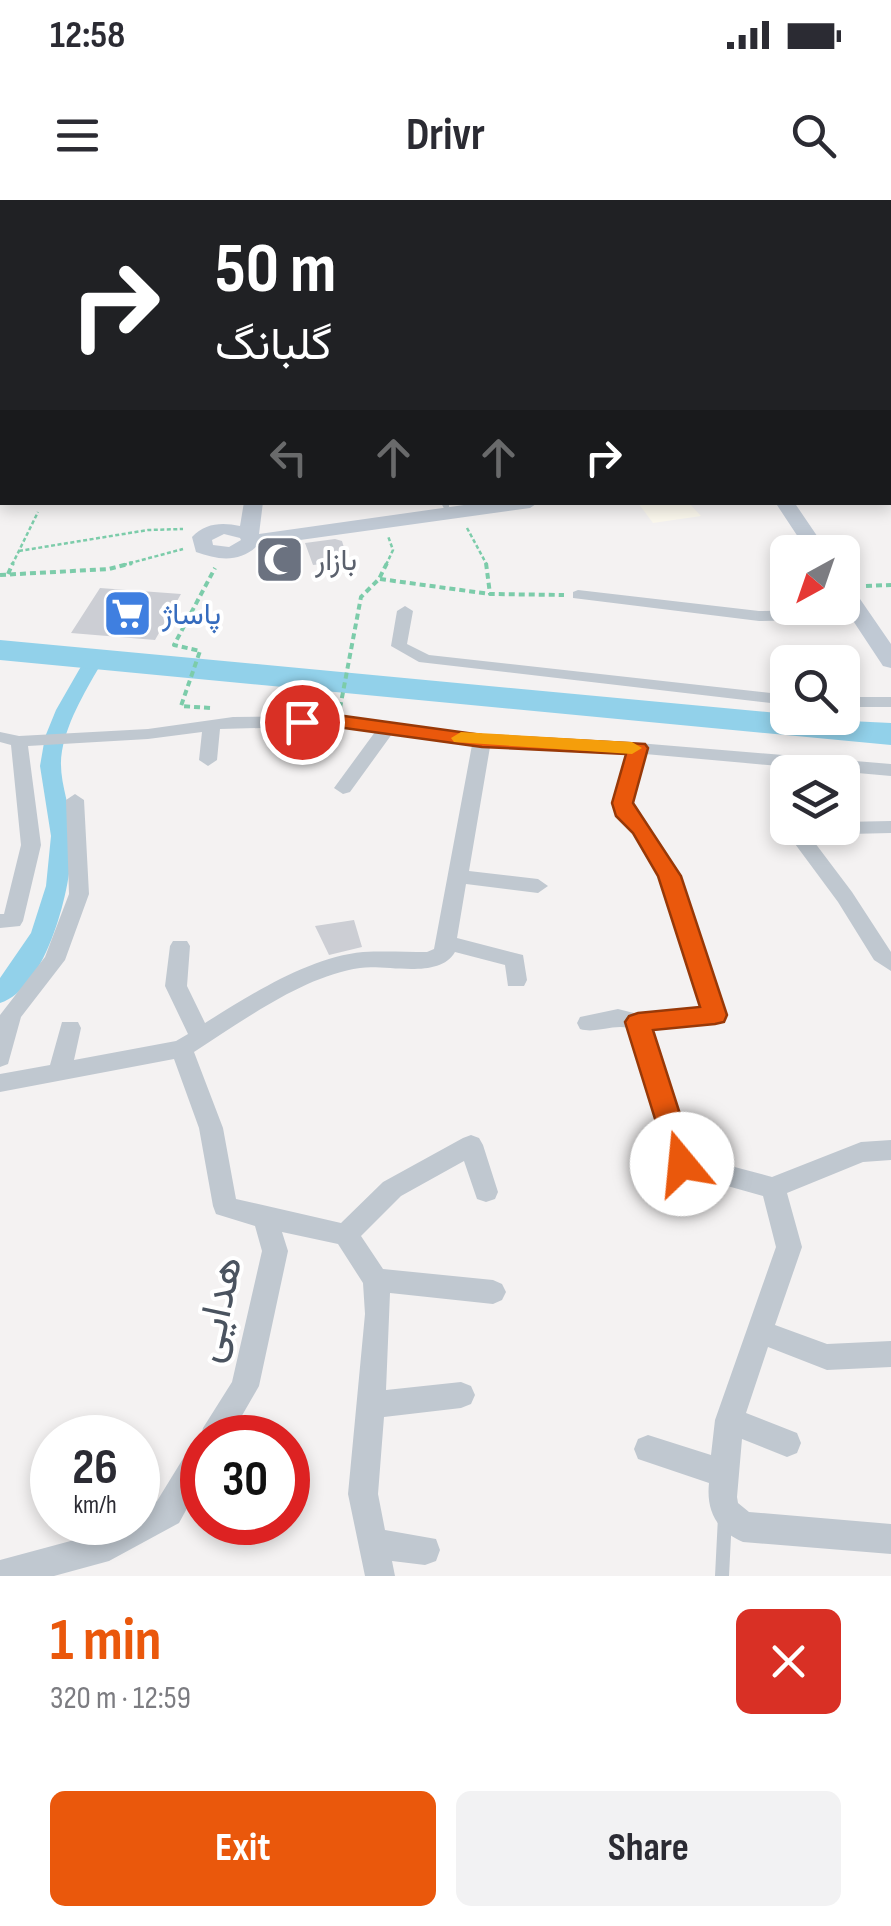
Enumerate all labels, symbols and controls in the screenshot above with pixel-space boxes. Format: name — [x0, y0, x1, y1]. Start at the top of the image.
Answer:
text: 12:58 — [50, 13, 125, 58]
icon: menu — [50, 108, 105, 163]
text: Drivr — [406, 108, 485, 163]
icon: search — [786, 108, 841, 163]
text: 50 m — [215, 228, 336, 312]
icon: right — [50, 240, 180, 370]
text: گلبانگ — [215, 318, 332, 373]
icon: left — [261, 430, 316, 485]
icon: ahead — [366, 430, 421, 485]
icon: ahead — [471, 430, 526, 485]
icon: right — [576, 430, 631, 485]
mosque icon: بازار — [254, 534, 306, 586]
north arrow — [770, 535, 860, 625]
map controls — [770, 535, 860, 845]
place label: بازار — [314, 543, 357, 579]
supermarket icon: پاساژ — [101, 588, 153, 640]
place label: پاساژ — [161, 597, 221, 634]
button: search — [770, 645, 860, 735]
pin — [260, 680, 345, 765]
icon: arrive — [275, 695, 330, 750]
button: layers — [770, 755, 860, 845]
position arrow — [630, 1112, 734, 1216]
street label: هدایی — [182, 1252, 255, 1367]
speed limit sign: 30 — [180, 1415, 310, 1545]
text: 26 — [72, 1438, 118, 1498]
text: km/h — [73, 1490, 117, 1521]
text: 1 min — [50, 1605, 162, 1677]
button: close — [736, 1609, 841, 1714]
text: 320 m · 12:59 — [50, 1679, 191, 1718]
button: Exit — [50, 1791, 436, 1906]
button: Share — [456, 1791, 841, 1906]

